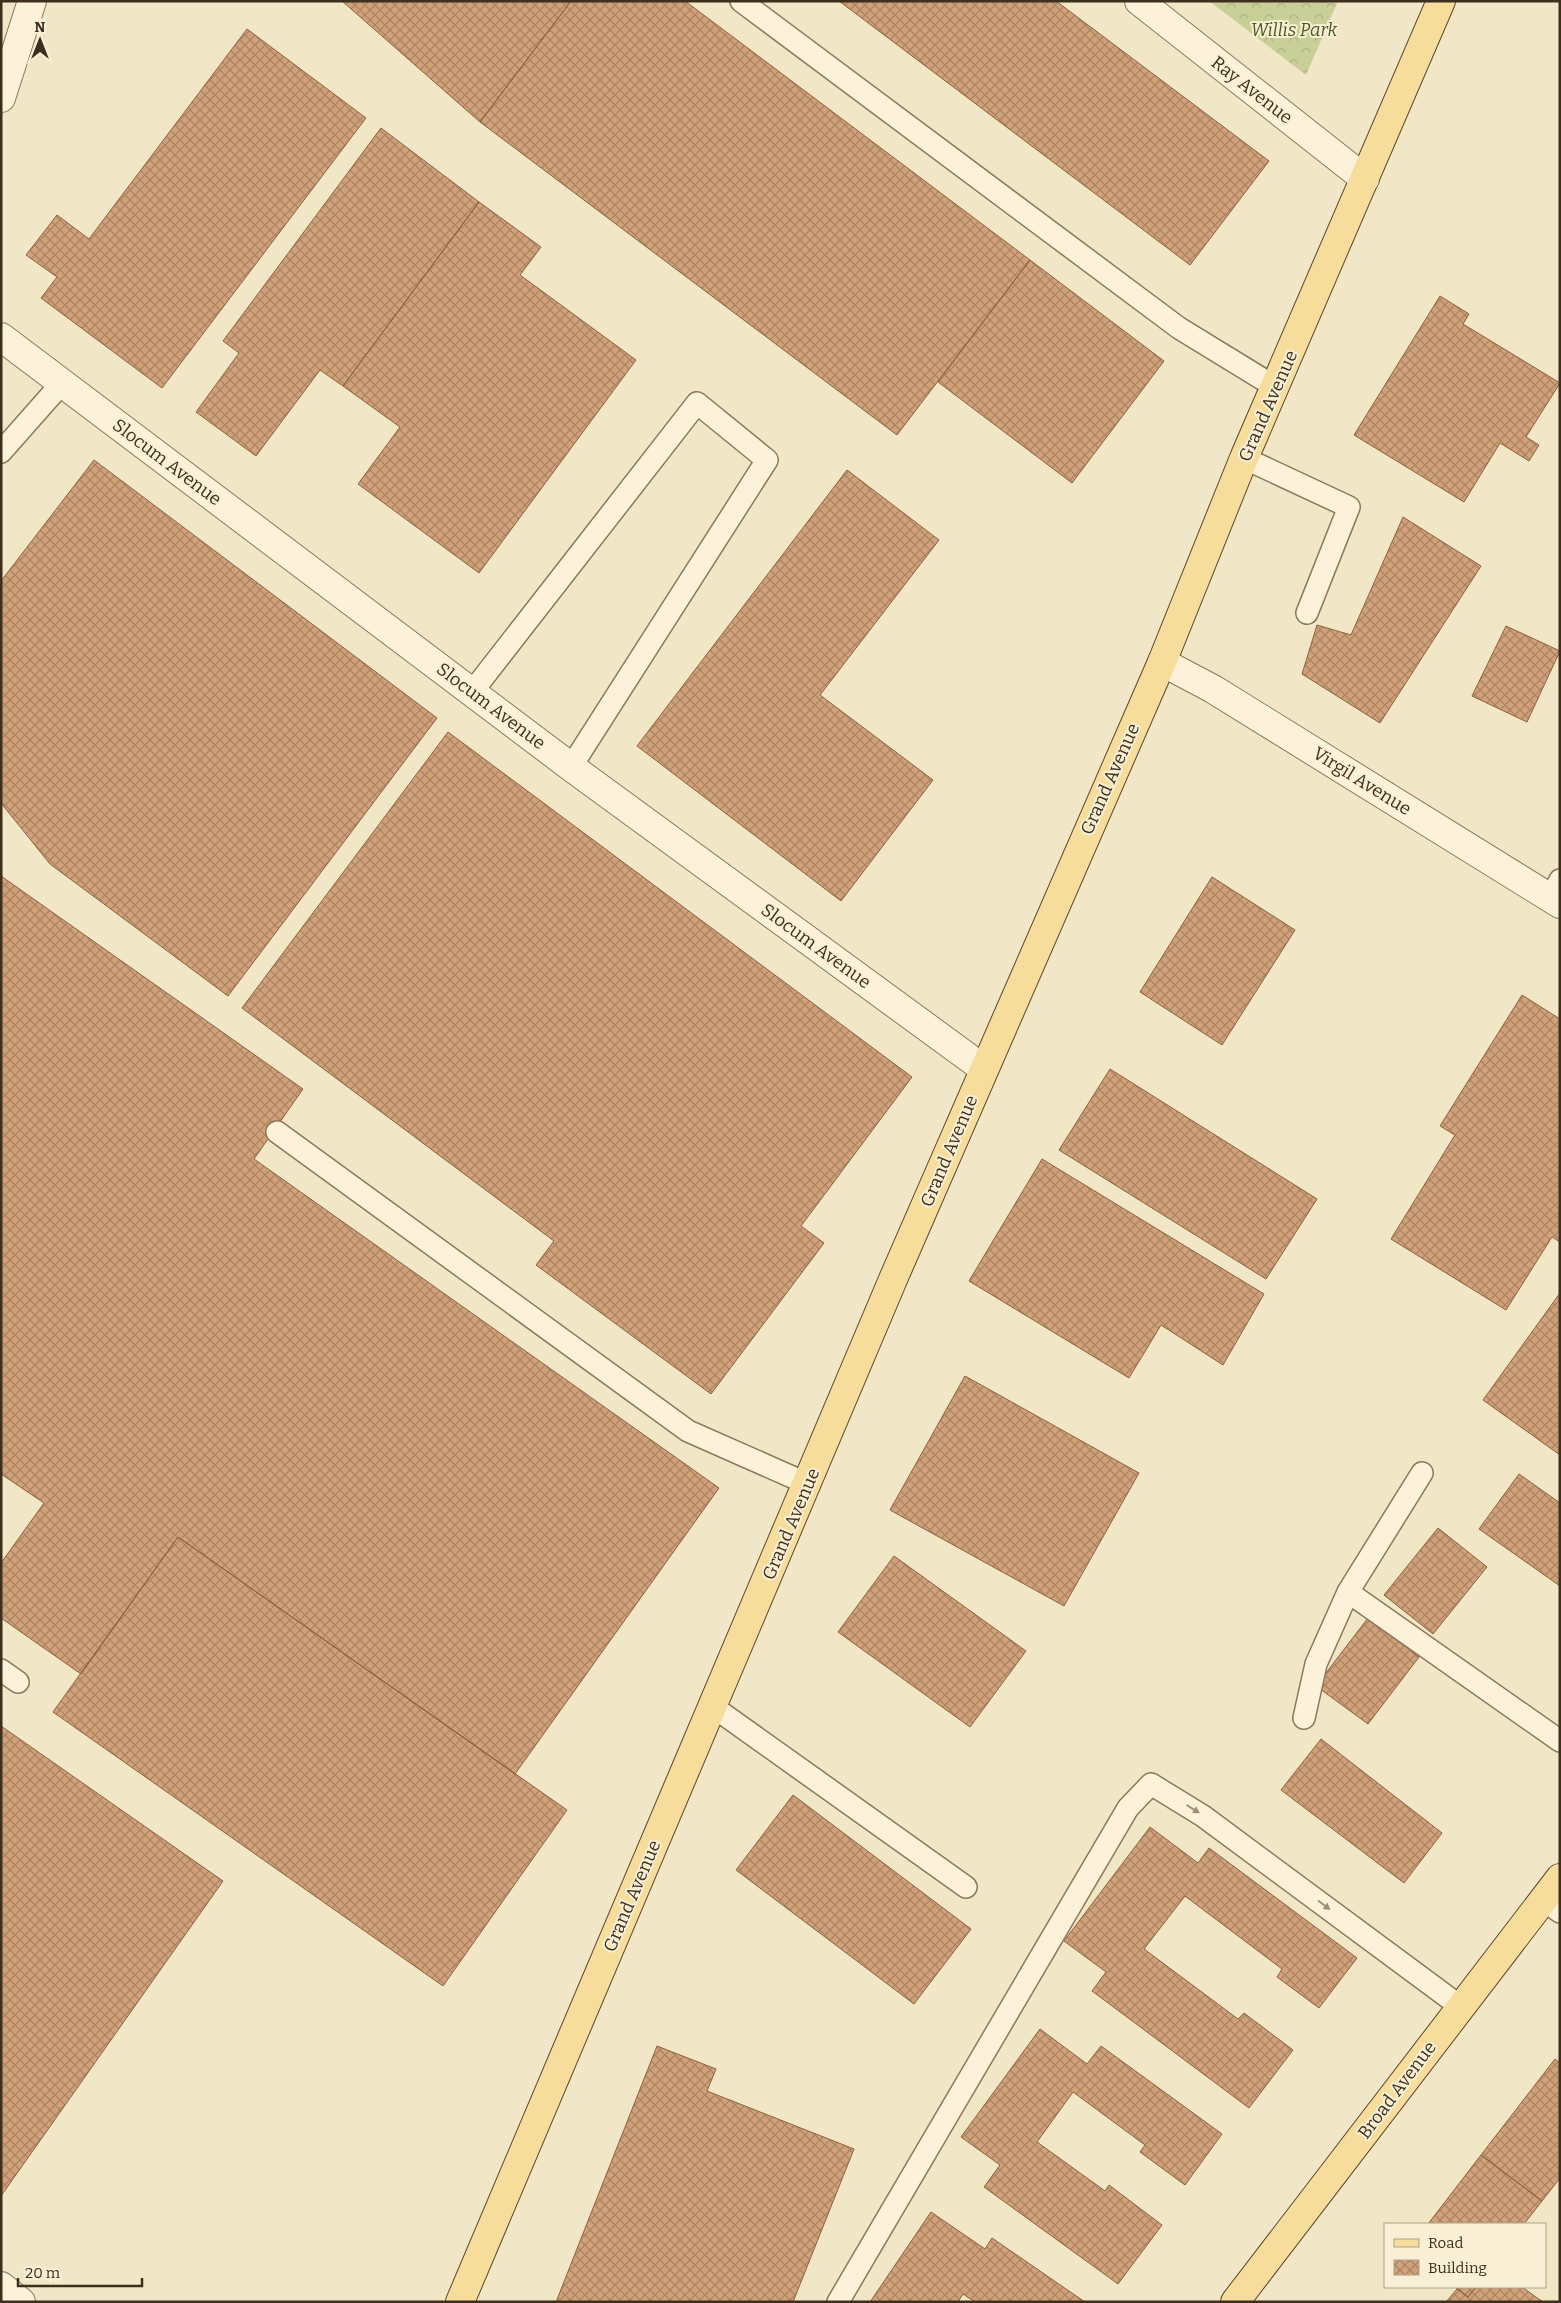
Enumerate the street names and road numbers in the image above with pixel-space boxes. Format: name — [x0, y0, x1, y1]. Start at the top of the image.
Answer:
street label: Ray Avenue — [1207, 51, 1297, 129]
street label: Grand Avenue — [1234, 347, 1302, 465]
street label: Slocum Avenue — [108, 414, 226, 510]
street label: Slocum Avenue — [432, 658, 550, 754]
street label: Grand Avenue — [1076, 720, 1144, 838]
street label: Virgil Avenue — [1309, 742, 1415, 820]
street label: Slocum Avenue — [757, 899, 875, 993]
street label: Grand Avenue — [916, 1092, 982, 1210]
street label: Grand Avenue — [758, 1465, 824, 1583]
street label: Grand Avenue — [599, 1837, 665, 1955]
street label: Broad Avenue — [1353, 2037, 1441, 2143]

